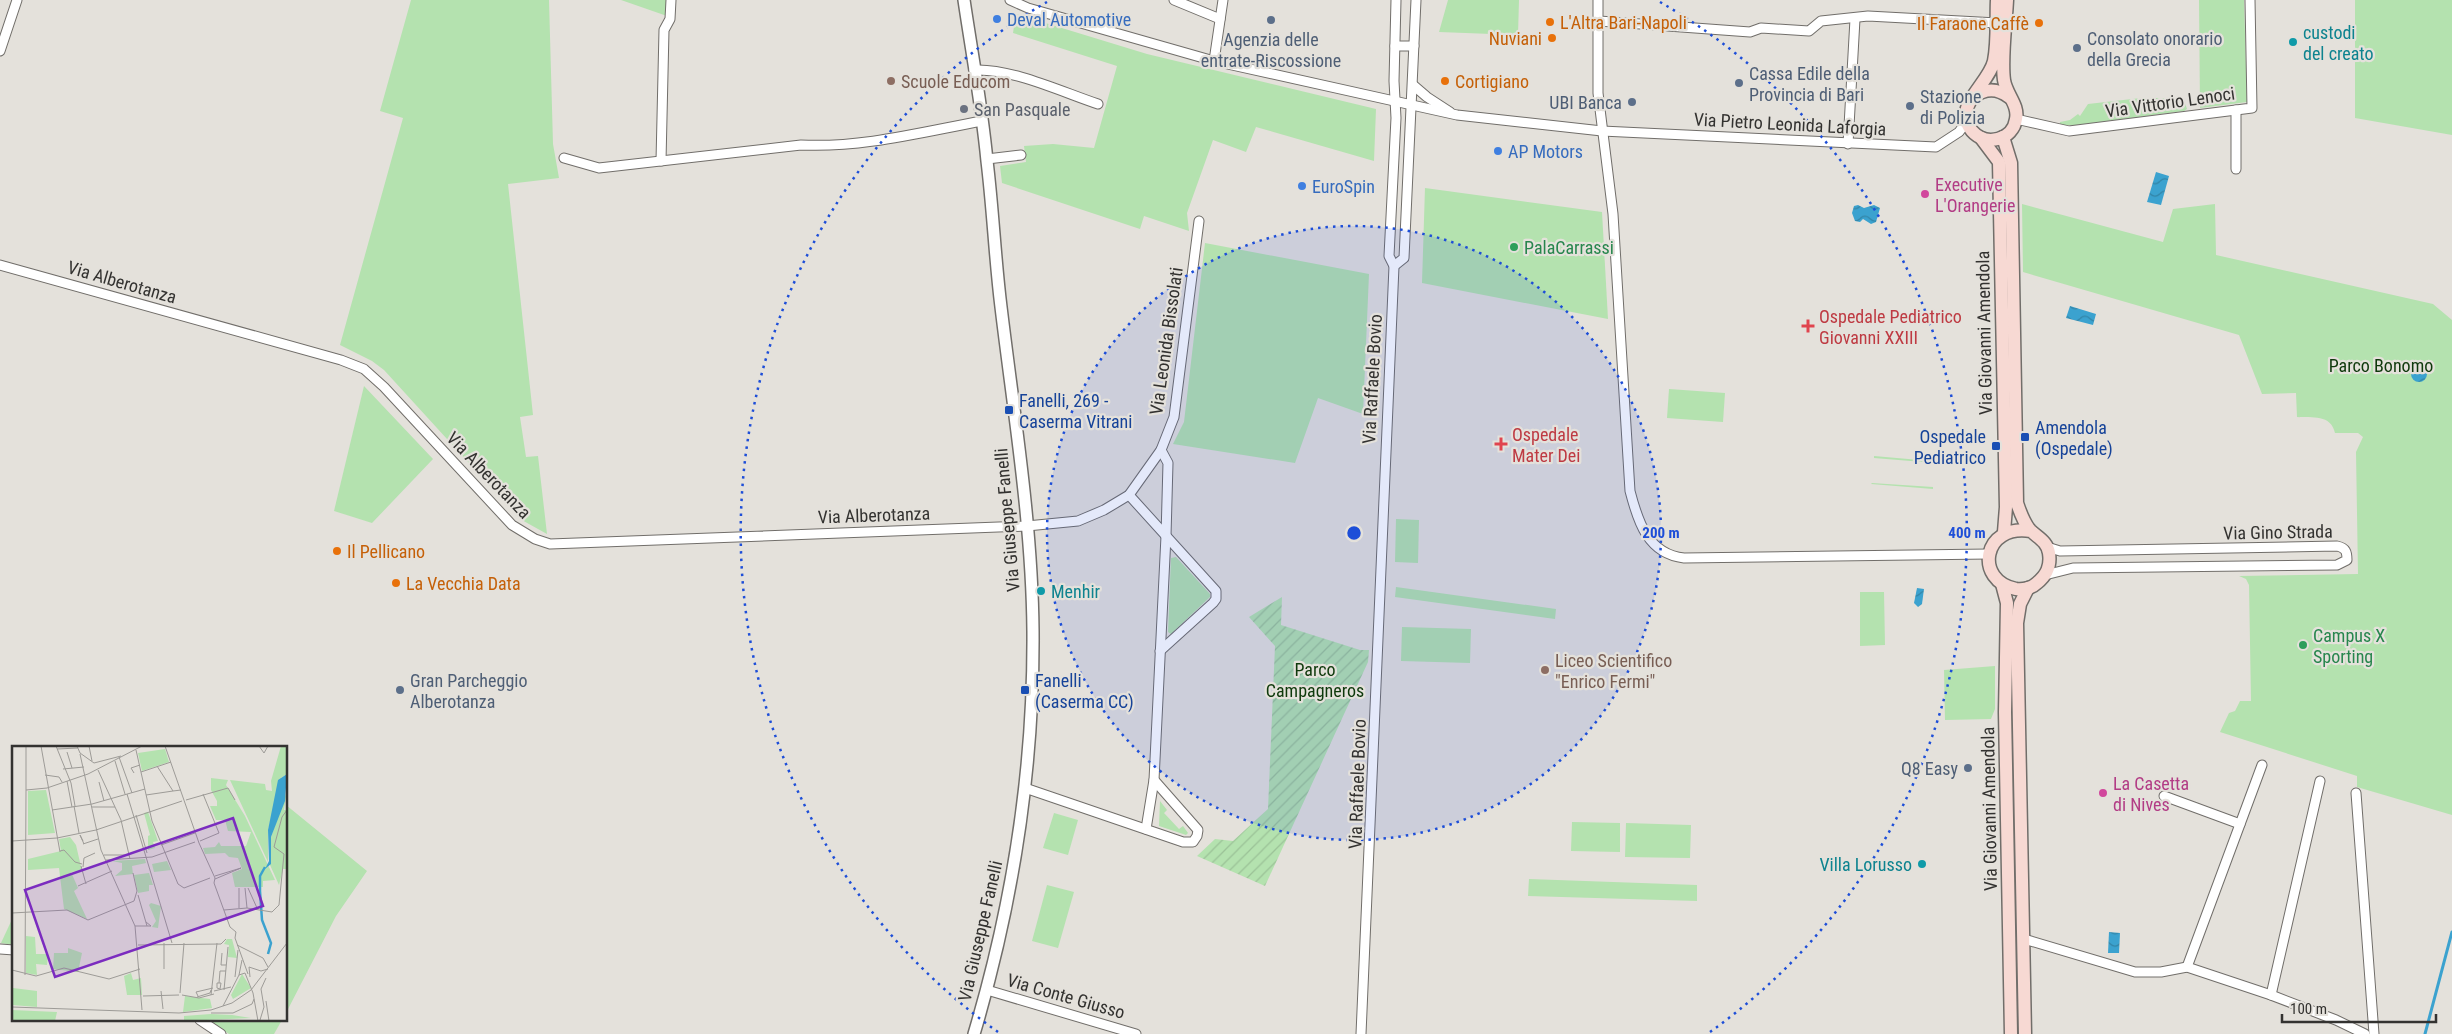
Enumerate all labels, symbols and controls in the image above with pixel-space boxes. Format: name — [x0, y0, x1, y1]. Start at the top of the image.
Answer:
place label: Deval Automotive — [1007, 9, 1131, 30]
place label: L'Altra Bari-Napoli — [1560, 12, 1687, 33]
marker: Deval Automotive — [991, 13, 1003, 25]
place label: Il Faraone Caffè — [1917, 13, 2029, 34]
marker: Agenzia delle entrate-Riscossione — [1265, 14, 1277, 26]
marker: L'Altra Bari-Napoli — [1544, 16, 1556, 28]
marker: Il Faraone Caffè — [2033, 17, 2045, 29]
place label: custodi del creato — [2303, 22, 2374, 64]
place label: Nuviani — [1489, 28, 1542, 49]
place label: Consolato onorario della Grecia — [2087, 28, 2222, 70]
place label: Agenzia delle entrate-Riscossione — [1201, 29, 1341, 71]
marker: Nuviani — [1546, 32, 1558, 44]
marker: custodi del creato — [2287, 36, 2299, 48]
marker: Consolato onorario della Grecia — [2071, 42, 2083, 54]
place label: Cassa Edile della Provincia di Bari — [1749, 63, 1870, 105]
place label: Scuole Educom — [901, 71, 1010, 92]
place label: Cortigiano — [1455, 71, 1529, 92]
marker: Scuole Educom — [885, 75, 897, 87]
marker: Cortigiano — [1439, 75, 1451, 87]
marker: Cassa Edile della Provincia di Bari — [1733, 77, 1745, 89]
street label: Via Vittorio Lenoci — [2104, 83, 2236, 121]
place label: Stazione di Polizia — [1920, 86, 1985, 128]
place label: UBI Banca — [1549, 92, 1622, 113]
marker: UBI Banca — [1626, 96, 1638, 108]
place label: San Pasquale — [974, 99, 1070, 120]
marker: Stazione di Polizia — [1904, 100, 1916, 112]
marker: San Pasquale — [958, 103, 970, 115]
street label: Via Pietro Leonida Laforgia — [1693, 108, 1887, 140]
place label: AP Motors — [1508, 141, 1583, 162]
marker: AP Motors — [1492, 145, 1504, 157]
place label: Executive L'Orangerie — [1935, 174, 2015, 216]
place label: EuroSpin — [1312, 176, 1375, 197]
marker: EuroSpin — [1296, 180, 1308, 192]
marker: Executive L'Orangerie — [1919, 188, 1931, 200]
place label: PalaCarrassi — [1524, 237, 1614, 258]
marker: PalaCarrassi — [1508, 241, 1520, 253]
street label: Via Giovanni Amendola — [1972, 251, 1996, 415]
street label: Via Alberotanza — [65, 256, 179, 308]
street label: Via Leonida Bissolati — [1145, 266, 1187, 416]
place label: Ospedale Pediatrico Giovanni XXIII — [1819, 306, 1962, 348]
street label: Via Raffaele Bovio — [1358, 314, 1386, 444]
marker: Ospedale Pediatrico Giovanni XXIII — [1801, 319, 1815, 333]
park label: Parco Bonomo — [2329, 355, 2433, 376]
place label: Fanelli, 269 - Caserma Vitrani — [1019, 390, 1132, 432]
marker: Fanelli, 269 - Caserma Vitrani — [1003, 404, 1015, 416]
place label: Amendola (Ospedale) — [2035, 417, 2113, 460]
place label: Ospedale Mater Dei — [1512, 424, 1580, 466]
place label: Ospedale Pediatrico — [1914, 426, 1986, 468]
street label: Via Alberotanza — [442, 427, 536, 523]
marker: Amendola (Ospedale) — [2019, 431, 2031, 443]
marker: Ospedale Mater Dei — [1494, 437, 1508, 451]
marker: Ospedale Pediatrico — [1990, 440, 2002, 452]
street label: Via Giuseppe Fanelli — [990, 447, 1024, 593]
street label: Via Alberotanza — [817, 503, 931, 527]
street label: Via Gino Strada — [2223, 521, 2333, 543]
centre of rings — [1345, 524, 1363, 542]
text: 200 m — [1642, 524, 1680, 542]
text: 400 m — [1948, 524, 1986, 542]
place label: Il Pellicano — [347, 541, 425, 562]
marker: Il Pellicano — [331, 545, 343, 557]
place label: La Vecchia Data — [406, 573, 521, 594]
marker: La Vecchia Data — [390, 577, 402, 589]
place label: Menhir — [1051, 581, 1101, 602]
marker: Menhir — [1035, 585, 1047, 597]
place label: Campus X Sporting — [2313, 625, 2385, 667]
marker: Campus X Sporting — [2297, 639, 2309, 651]
place label: Liceo Scientifico "Enrico Fermi" — [1555, 650, 1672, 692]
park label: Parco Campagneros — [1266, 659, 1364, 701]
marker: Liceo Scientifico "Enrico Fermi" — [1539, 664, 1551, 676]
place label: Gran Parcheggio Alberotanza — [410, 670, 527, 712]
place label: Fanelli (Caserma CC) — [1035, 670, 1134, 713]
marker: Gran Parcheggio Alberotanza — [394, 684, 406, 696]
marker: Fanelli (Caserma CC) — [1019, 684, 1031, 696]
street label: Via Raffaele Bovio — [1344, 719, 1370, 849]
street label: Via Giovanni Amendola — [1977, 727, 2001, 891]
inset map — [12, 746, 288, 1022]
place label: Q8 Easy — [1901, 758, 1958, 779]
marker: Q8 Easy — [1962, 762, 1974, 774]
place label: La Casetta di Nives — [2113, 773, 2189, 815]
marker: La Casetta di Nives — [2097, 787, 2109, 799]
place label: Villa Lorusso — [1820, 854, 1912, 875]
marker: Villa Lorusso — [1916, 858, 1928, 870]
street label: Via Giuseppe Fanelli — [954, 859, 1006, 1003]
street label: Via Conte Giusso — [1005, 969, 1127, 1023]
scale bar — [2282, 992, 2436, 1024]
text: 100 m — [2290, 1000, 2327, 1018]

